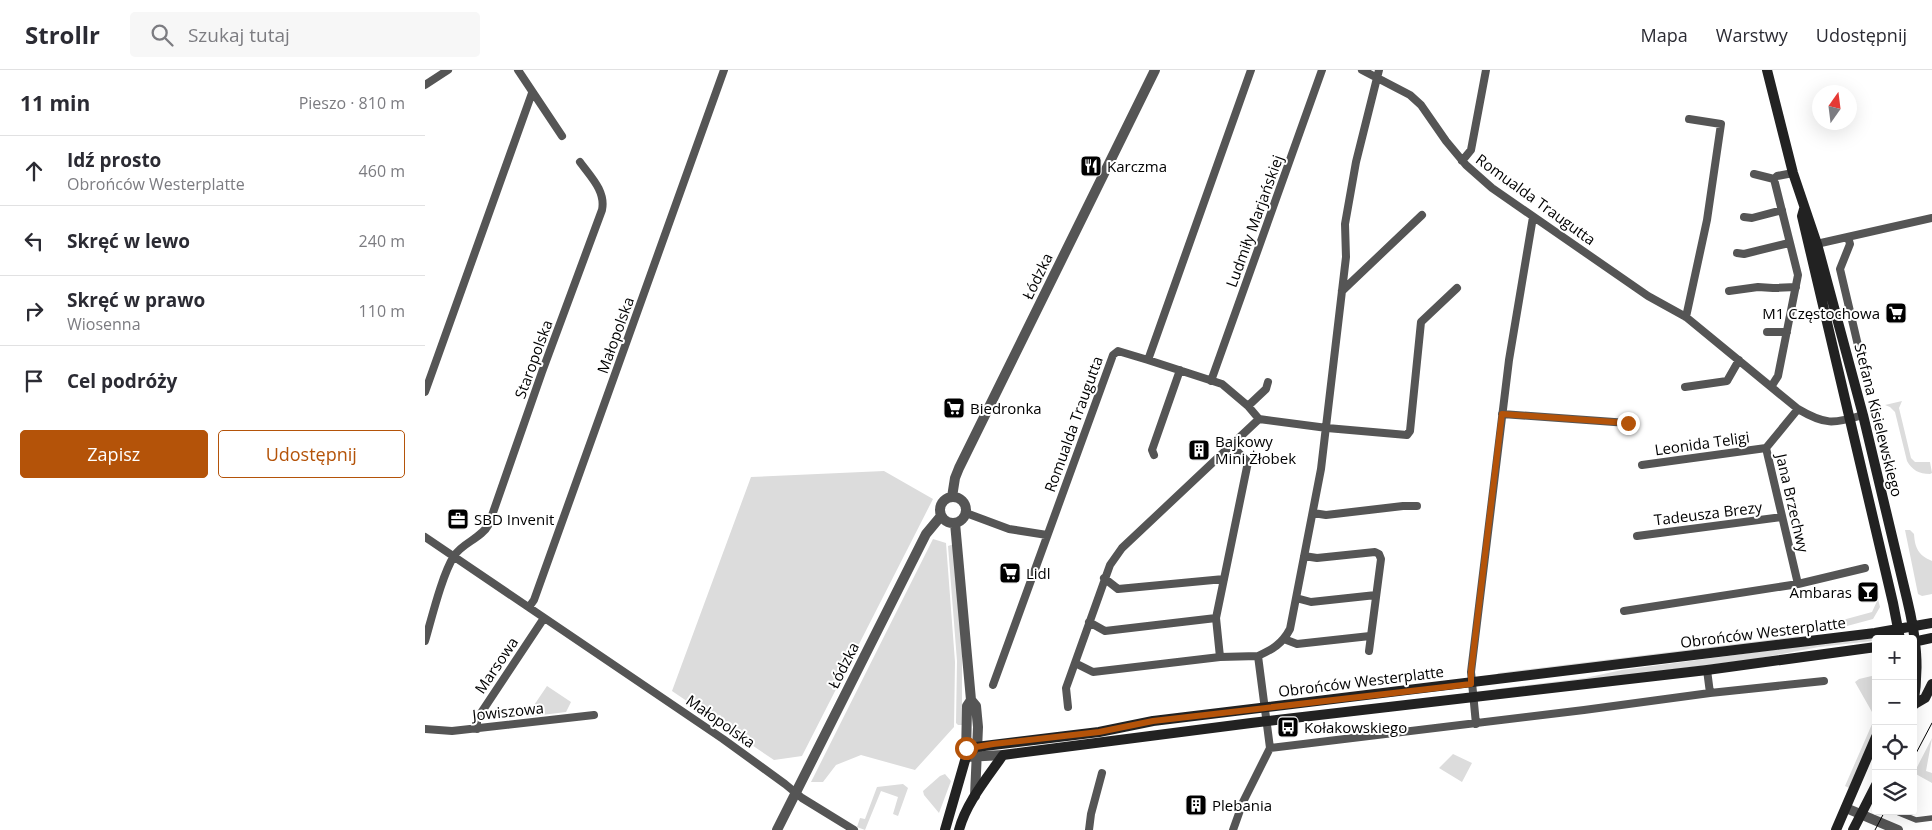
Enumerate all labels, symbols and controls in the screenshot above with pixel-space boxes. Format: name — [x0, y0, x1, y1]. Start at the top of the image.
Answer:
search box — [130, 12, 480, 57]
text: Strollr — [25, 18, 100, 51]
icon: search — [148, 21, 176, 49]
text: Szukaj tutaj — [188, 22, 290, 48]
text: Mapa — [1641, 23, 1688, 47]
text: Warstwy — [1716, 23, 1788, 47]
text: Udostępnij — [1816, 23, 1907, 47]
north arrow — [1812, 85, 1857, 130]
text: 11 min — [20, 89, 90, 117]
text: Pieszo · 810 m — [299, 92, 405, 114]
text: Idź prosto — [67, 147, 161, 173]
street label: Romualda Traugutta — [1472, 149, 1600, 249]
street label: Ludmiły Marjańskiej — [1221, 152, 1287, 290]
restaurant icon: Karczma — [1079, 154, 1103, 178]
place label: Karczma — [1107, 156, 1167, 176]
icon: ahead — [20, 157, 48, 185]
text: 460 m — [359, 160, 405, 182]
text: Obrońców Westerplatte — [67, 173, 245, 195]
icon: left — [20, 227, 48, 255]
text: Skręć w lewo — [67, 228, 190, 254]
text: 240 m — [359, 230, 405, 252]
street label: Łódzka — [1017, 249, 1057, 303]
text: Skręć w prawo — [67, 287, 205, 313]
street label: Małopolska — [592, 294, 638, 376]
icon: right — [20, 297, 48, 325]
text: 110 m — [359, 300, 405, 322]
supermarket icon: M1 Częstochowa — [1884, 301, 1908, 325]
place label: M1 Częstochowa — [1762, 303, 1880, 323]
text: Wiosenna — [67, 313, 141, 335]
street label: Staropolska — [510, 317, 556, 401]
street label: Stefana Kisielewskiego — [1850, 341, 1908, 499]
street label: Romualda Traugutta — [1039, 353, 1107, 495]
icon: arrive — [20, 367, 48, 395]
text: Cel podróży — [67, 368, 177, 394]
supermarket icon: Biedronka — [942, 396, 966, 420]
place label: Biedronka — [970, 398, 1042, 418]
route end — [1617, 412, 1640, 435]
street label: Leonida Teligi — [1653, 426, 1751, 460]
button: Zapisz — [20, 430, 208, 478]
button: Udostępnij — [218, 430, 405, 478]
place label: Bajkowy Mini Żłobek — [1215, 431, 1296, 468]
building icon: Bajkowy Mini Żłobek — [1187, 438, 1211, 462]
street label: Jana Brzechwy — [1771, 450, 1814, 555]
street label: Tadeusza Brezy — [1653, 496, 1764, 530]
office icon: SBD Invenit — [446, 507, 470, 531]
place label: SBD Invenit — [474, 509, 554, 529]
supermarket icon: Lidl — [998, 561, 1022, 585]
place label: Lidl — [1026, 563, 1051, 583]
bar icon: Ambaras — [1856, 580, 1880, 604]
place label: Ambaras — [1790, 582, 1852, 602]
street label: Obrońców Westerplatte — [1679, 612, 1847, 652]
street label: Marsowa — [470, 633, 522, 697]
map controls — [1872, 635, 1917, 815]
button: + — [1872, 635, 1917, 680]
street label: Łódzka — [823, 639, 863, 691]
street label: Obrońców Westerplatte — [1277, 661, 1445, 701]
button: − — [1872, 680, 1917, 725]
street label: Małopolska — [682, 690, 760, 752]
street label: Jowiszowa — [469, 697, 545, 725]
bus stop icon: Kołakowskiego — [1276, 715, 1300, 739]
place label: Kołakowskiego — [1304, 717, 1407, 737]
button: locate — [1872, 725, 1917, 770]
route start — [955, 737, 978, 760]
button: layers — [1872, 770, 1917, 815]
building icon: Plebania — [1184, 793, 1208, 817]
place label: Plebania — [1212, 795, 1272, 815]

